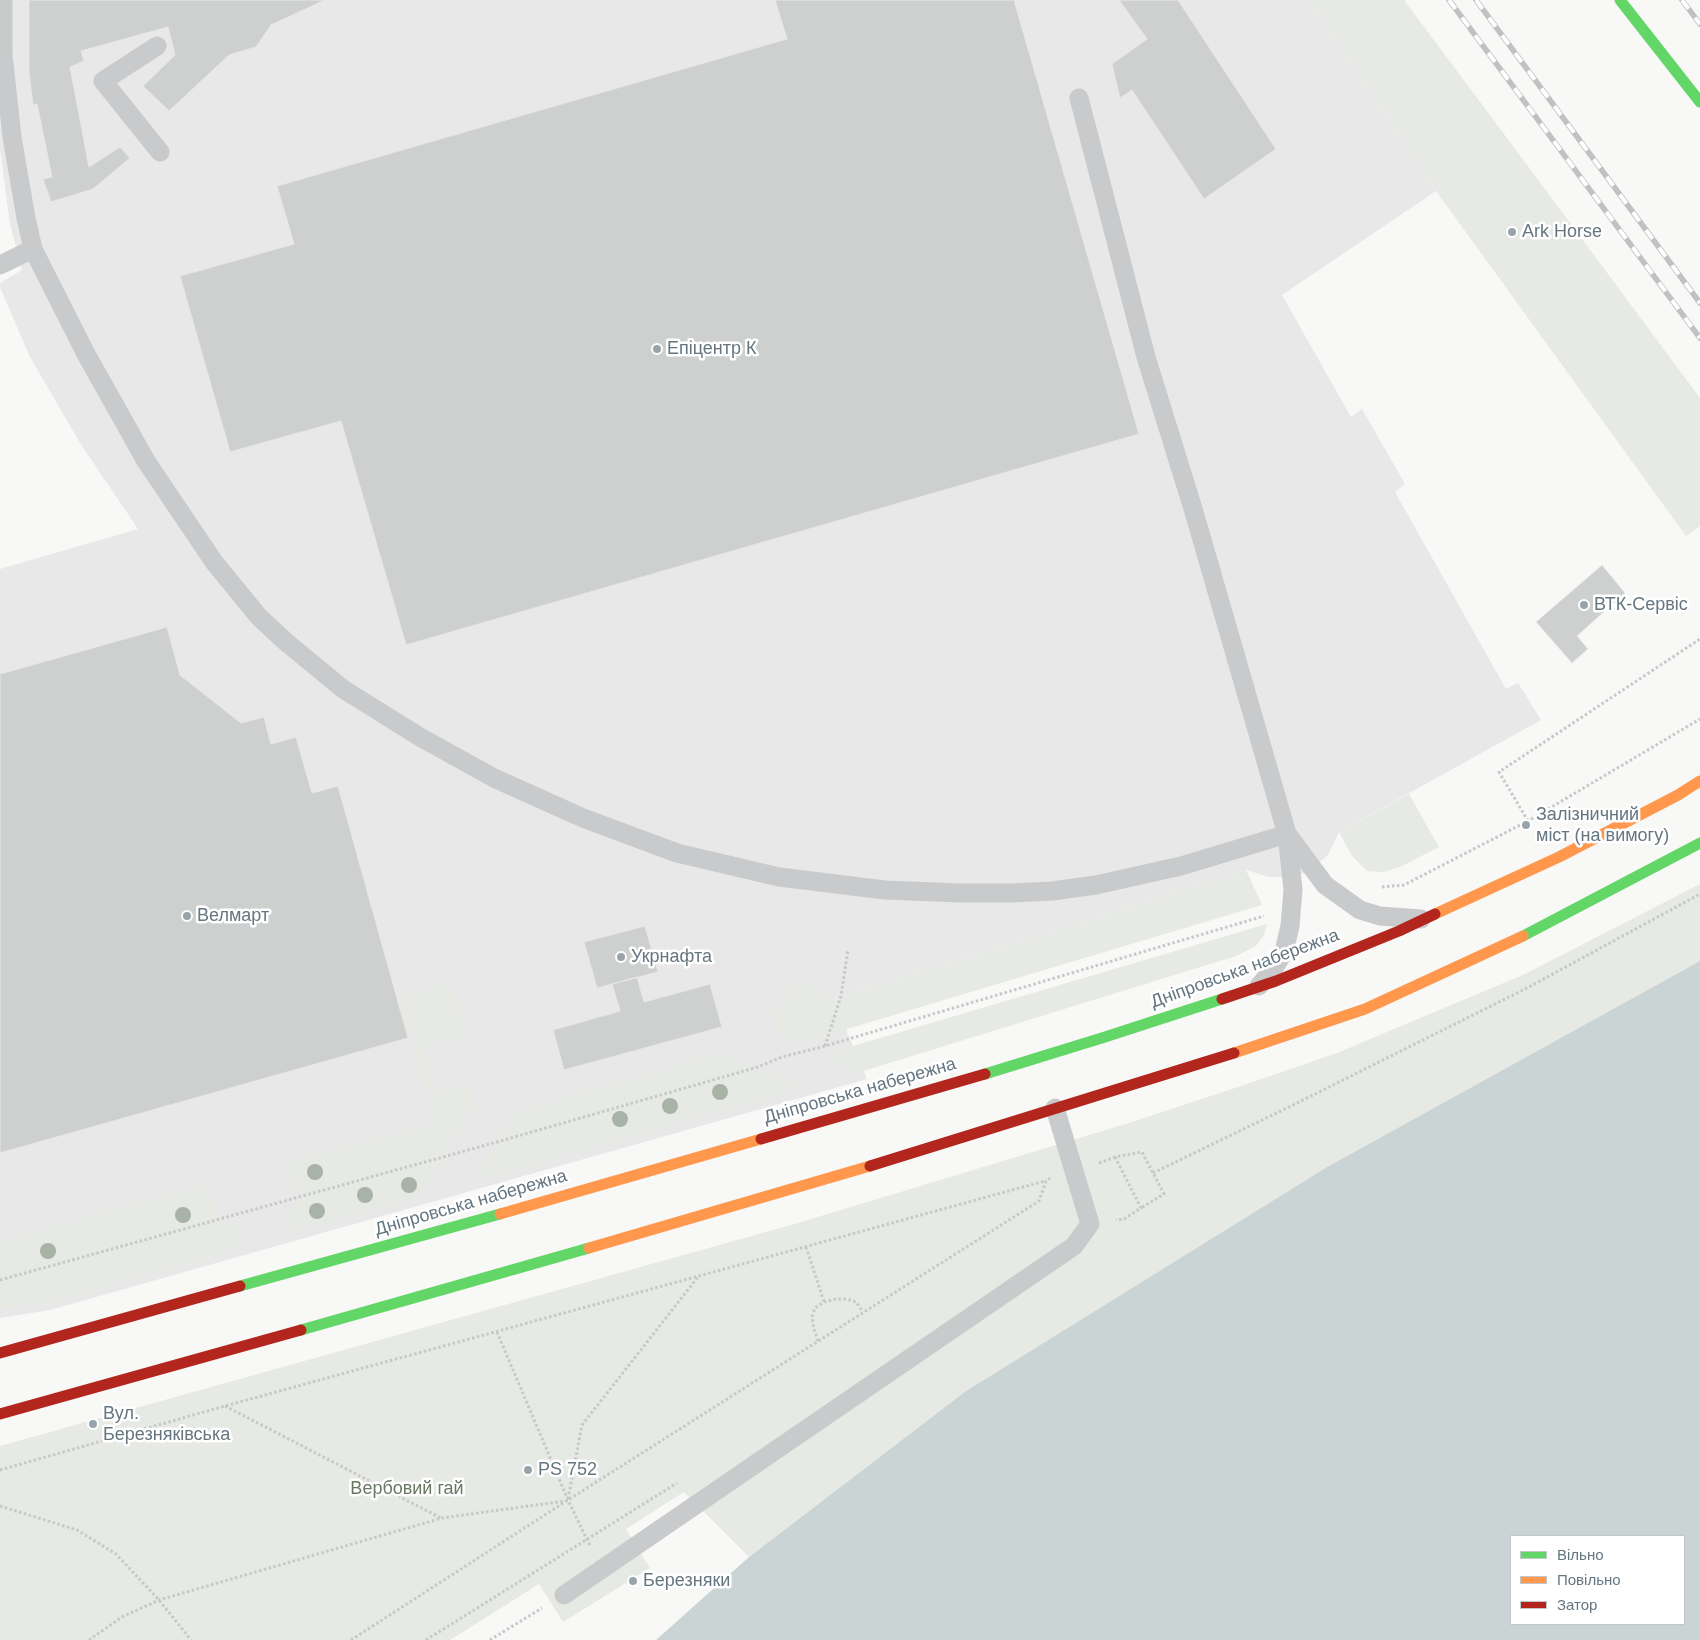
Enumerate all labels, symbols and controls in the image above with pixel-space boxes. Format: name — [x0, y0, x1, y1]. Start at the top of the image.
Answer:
place label: Ark Horse — [1522, 221, 1602, 243]
marker: Ark Horse — [1506, 226, 1518, 238]
place label: Епіцентр К — [667, 338, 757, 360]
marker: Епіцентр К — [651, 343, 663, 355]
place label: ВТК-Сервіс — [1594, 594, 1688, 616]
marker: ВТК-Сервіс — [1578, 599, 1590, 611]
place label: Залізничний міст (на вимогу) — [1536, 804, 1669, 846]
marker: Залізничний міст (на вимогу) — [1520, 819, 1532, 831]
place label: Велмарт — [197, 905, 269, 927]
marker: Велмарт — [181, 910, 193, 922]
street label: Дніпровська набережна — [1148, 925, 1342, 1013]
place label: Укрнафта — [631, 946, 712, 968]
marker: Укрнафта — [615, 951, 627, 963]
street label: Дніпровська набережна — [761, 1053, 959, 1129]
street label: Дніпровська набережна — [372, 1165, 570, 1241]
place label: Вул. Березняківська — [103, 1403, 230, 1446]
marker: Вул. Березняківська — [87, 1418, 99, 1430]
place label: PS 752 — [538, 1459, 597, 1481]
marker: PS 752 — [522, 1464, 534, 1476]
park label: Вербовий гай — [350, 1478, 464, 1500]
legend — [1510, 1535, 1685, 1625]
text: Вільно — [1557, 1546, 1604, 1563]
place label: Березняки — [643, 1570, 730, 1592]
text: Повільно — [1557, 1571, 1621, 1588]
marker: Березняки — [627, 1575, 639, 1587]
text: Затор — [1557, 1596, 1597, 1613]

